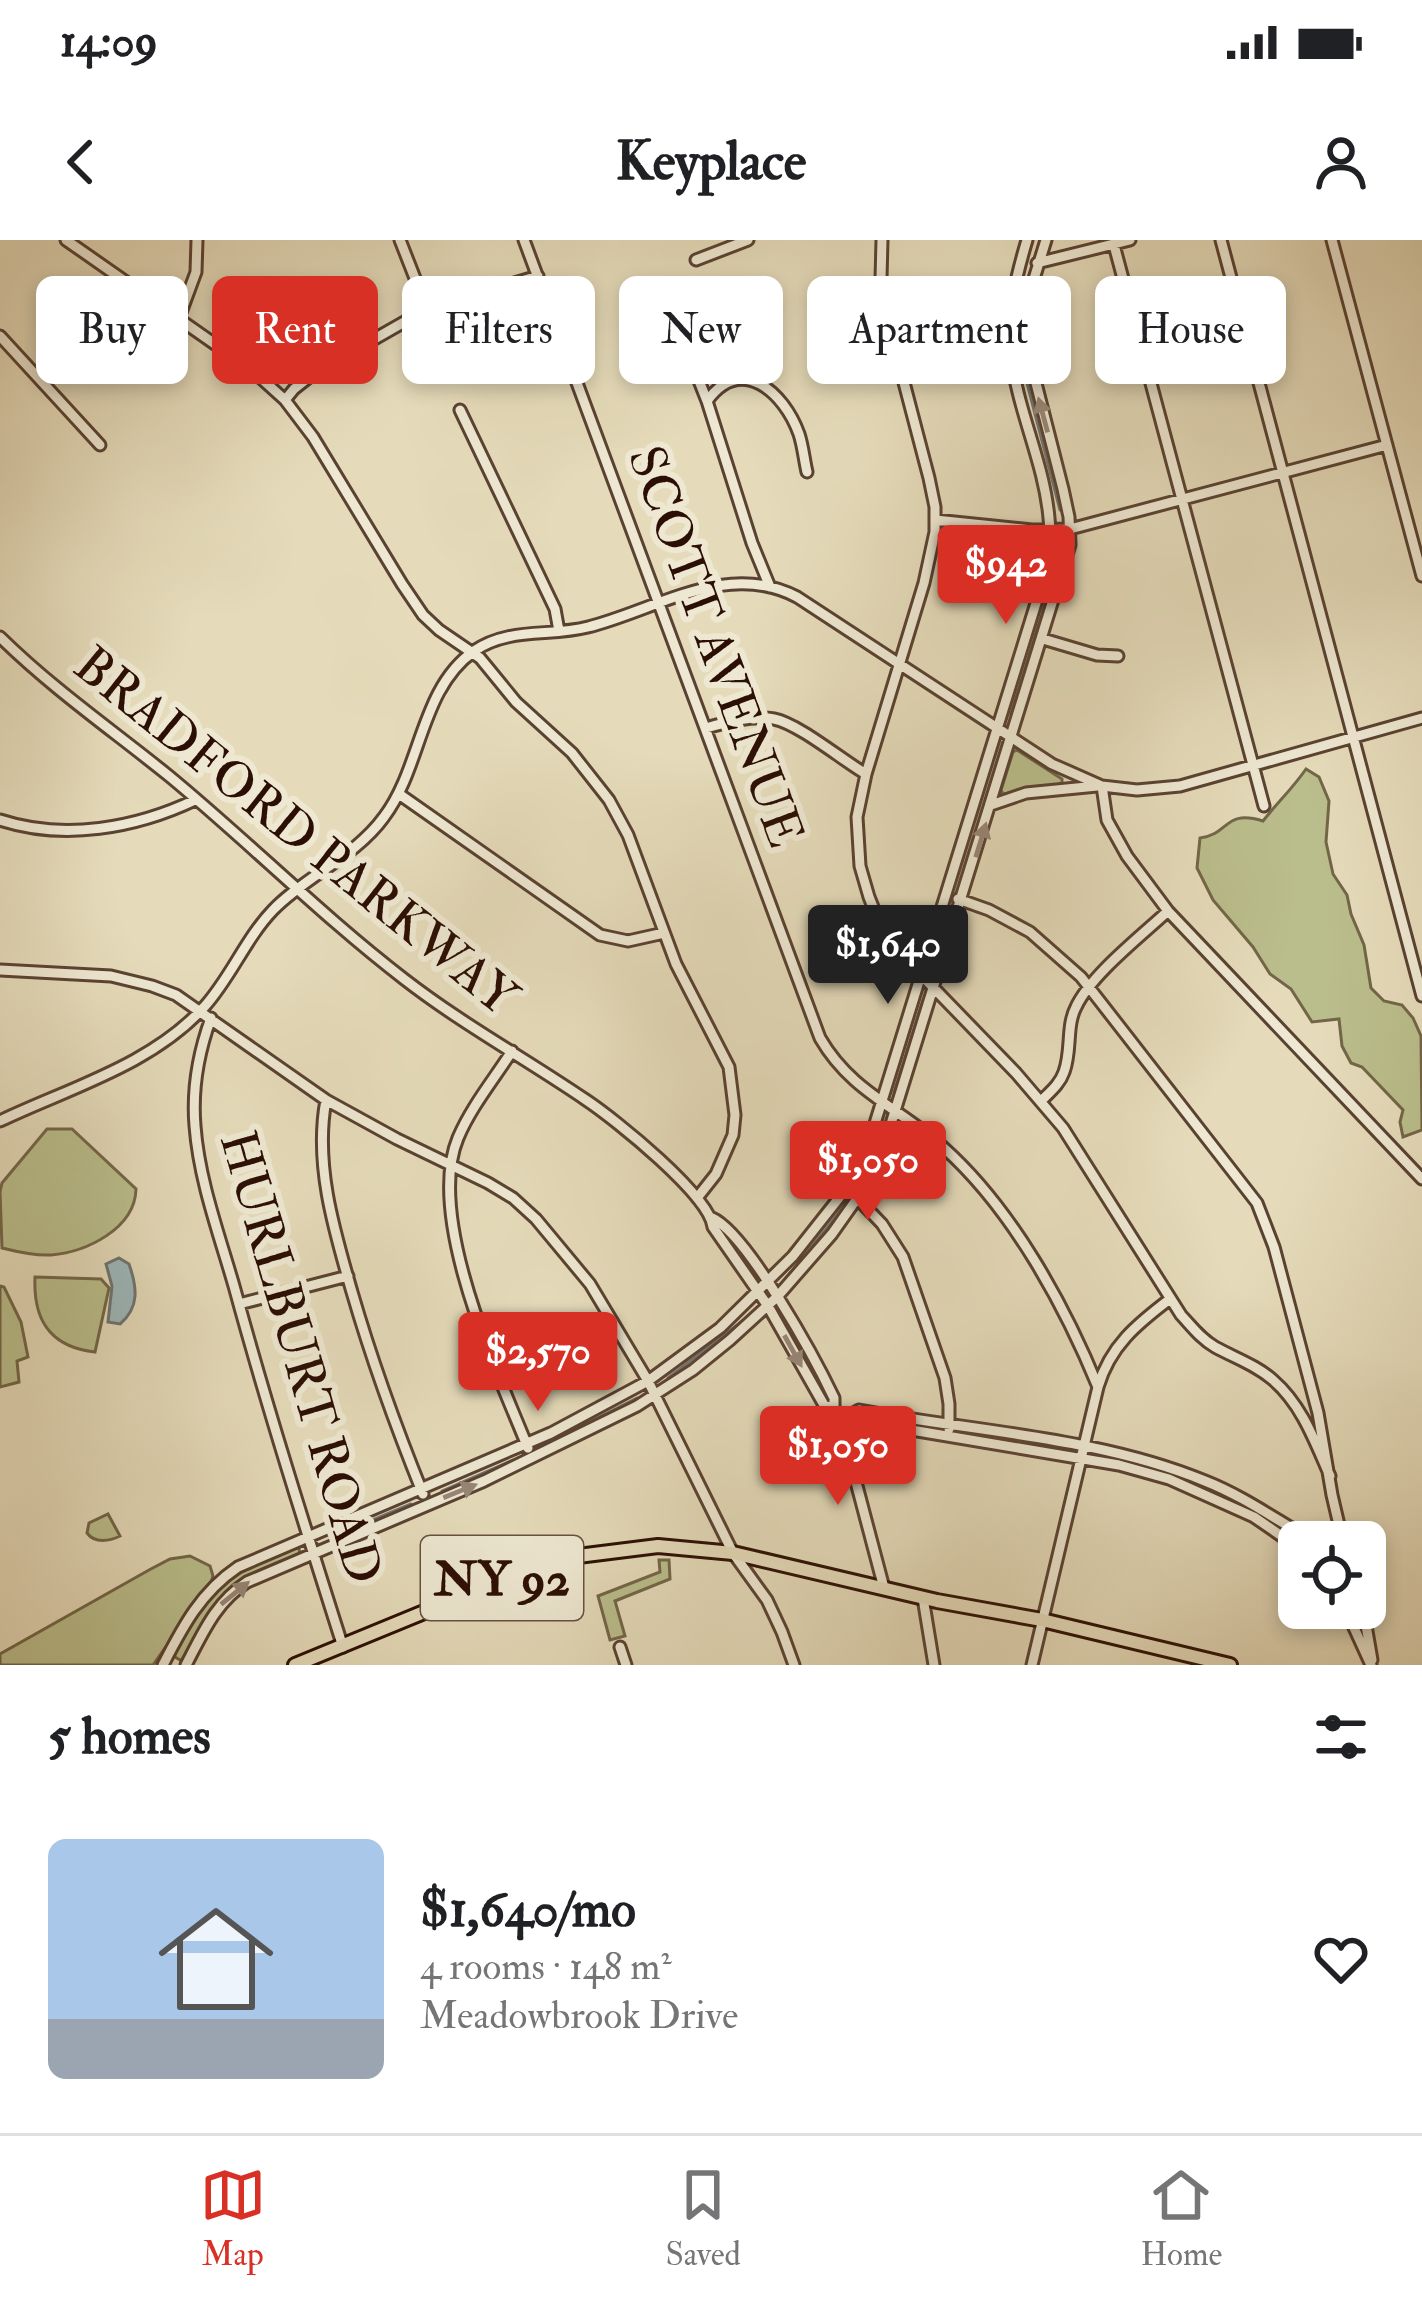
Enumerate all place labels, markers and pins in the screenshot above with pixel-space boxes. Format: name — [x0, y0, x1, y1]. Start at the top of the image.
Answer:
pin: $942 — [935, 525, 1077, 627]
pin: $1,640 — [790, 905, 986, 1007]
pin: $1,050 — [770, 1121, 966, 1223]
pin: $2,570 — [440, 1312, 636, 1414]
pin: $1,050 — [740, 1406, 936, 1508]

